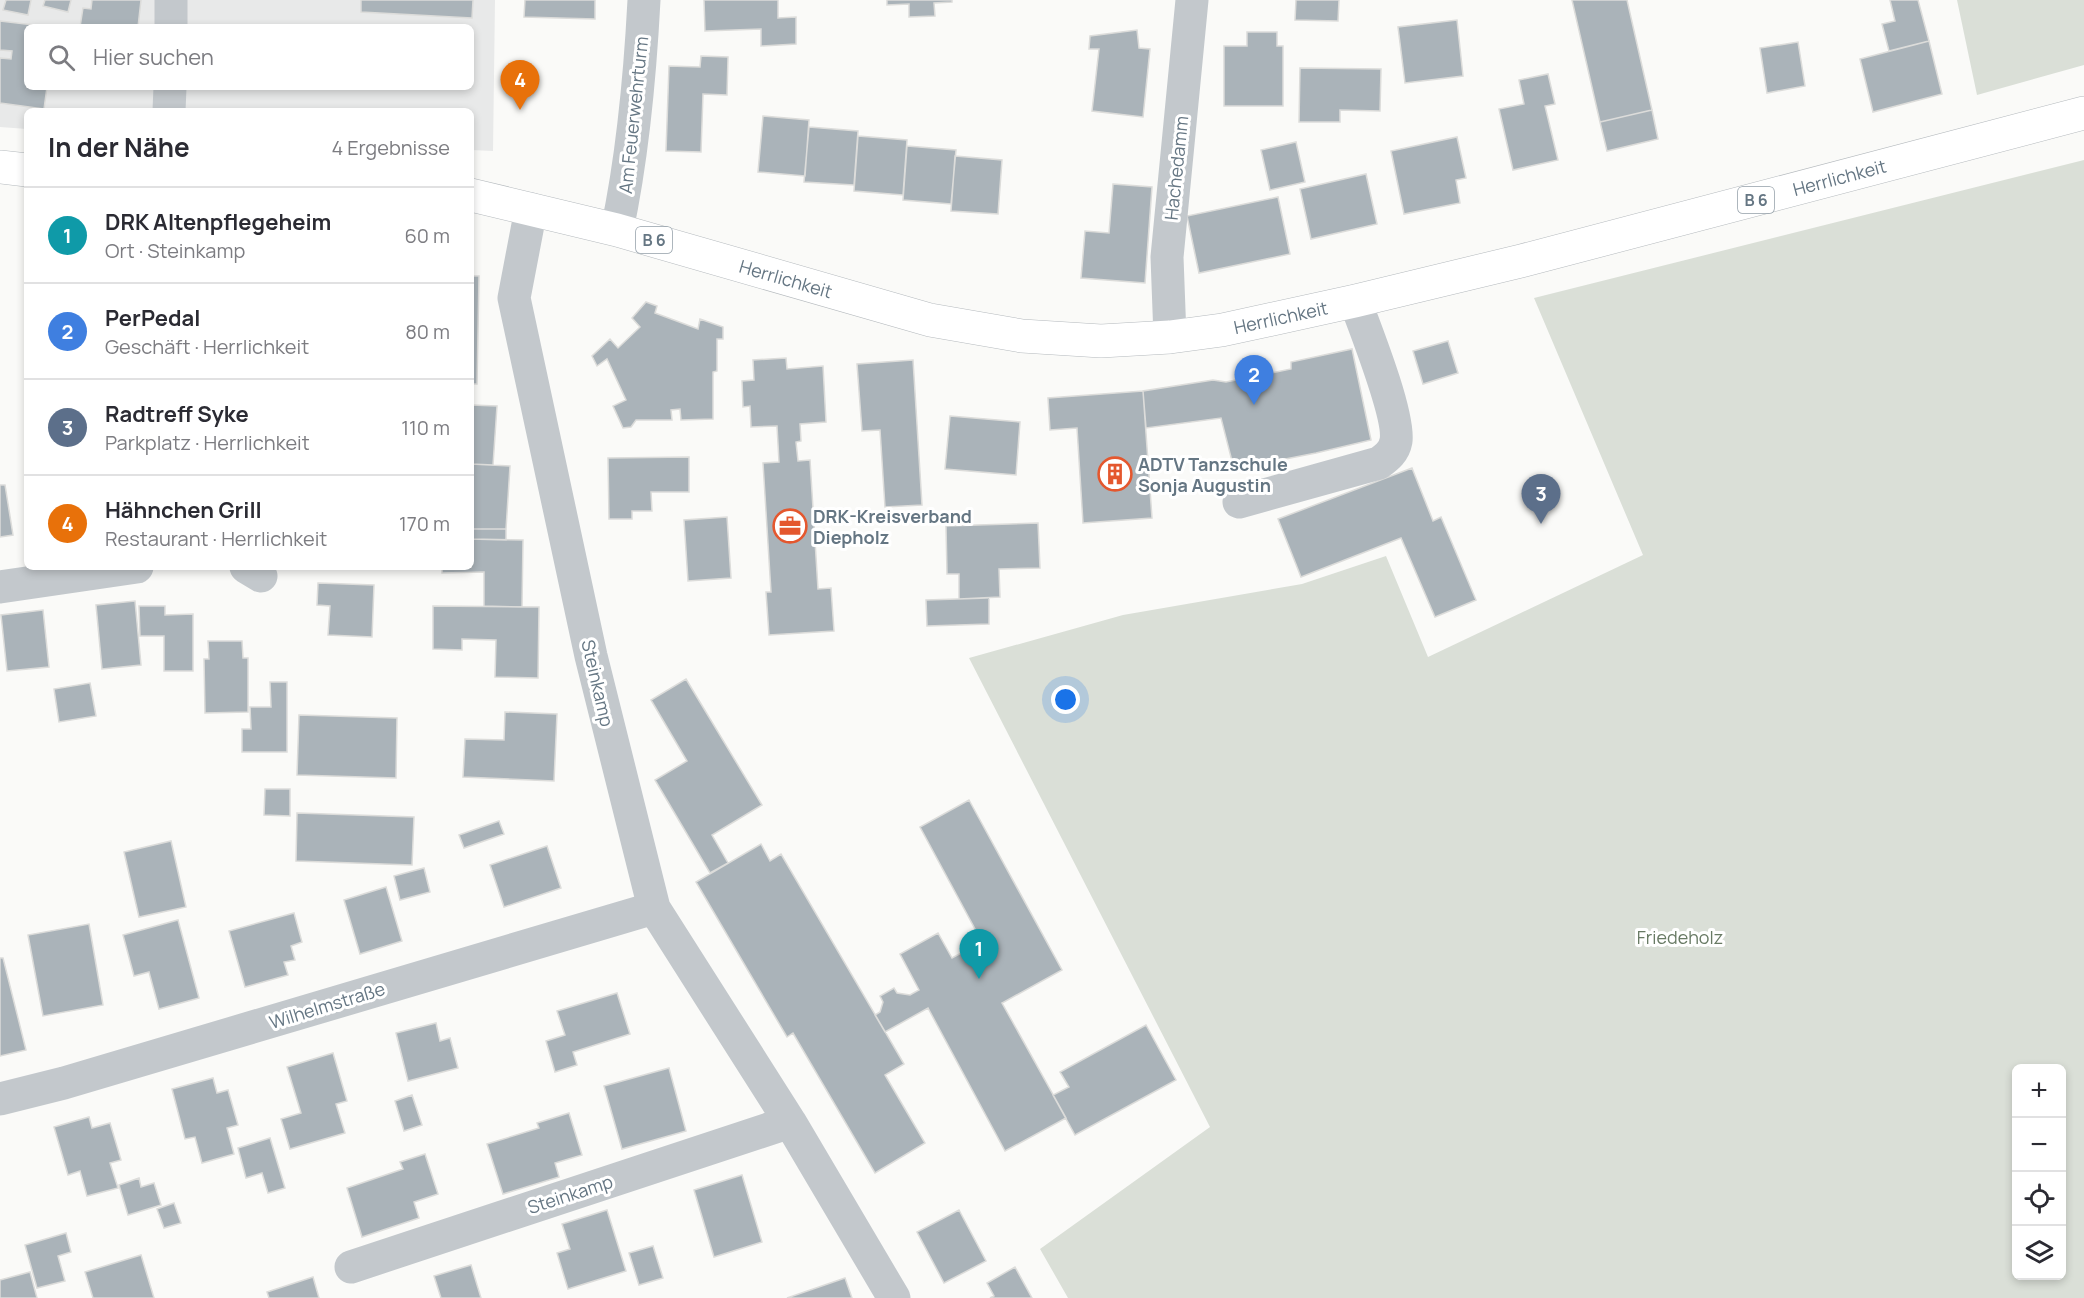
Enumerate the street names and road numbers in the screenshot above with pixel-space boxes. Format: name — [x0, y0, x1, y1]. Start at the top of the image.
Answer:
street label: Am Feuerwehrturm — [613, 35, 653, 195]
street label: Hachedamm — [1159, 115, 1193, 221]
street label: Herrlichkeit — [1790, 154, 1889, 201]
road number: B 6 — [1738, 187, 1774, 213]
road number: B 6 — [636, 227, 672, 253]
street label: Herrlichkeit — [737, 254, 835, 303]
street label: Herrlichkeit — [1231, 295, 1330, 339]
street label: Steinkamp — [576, 637, 620, 729]
street label: Wilhelmstraße — [266, 976, 388, 1034]
street label: Steinkamp — [524, 1169, 616, 1219]

